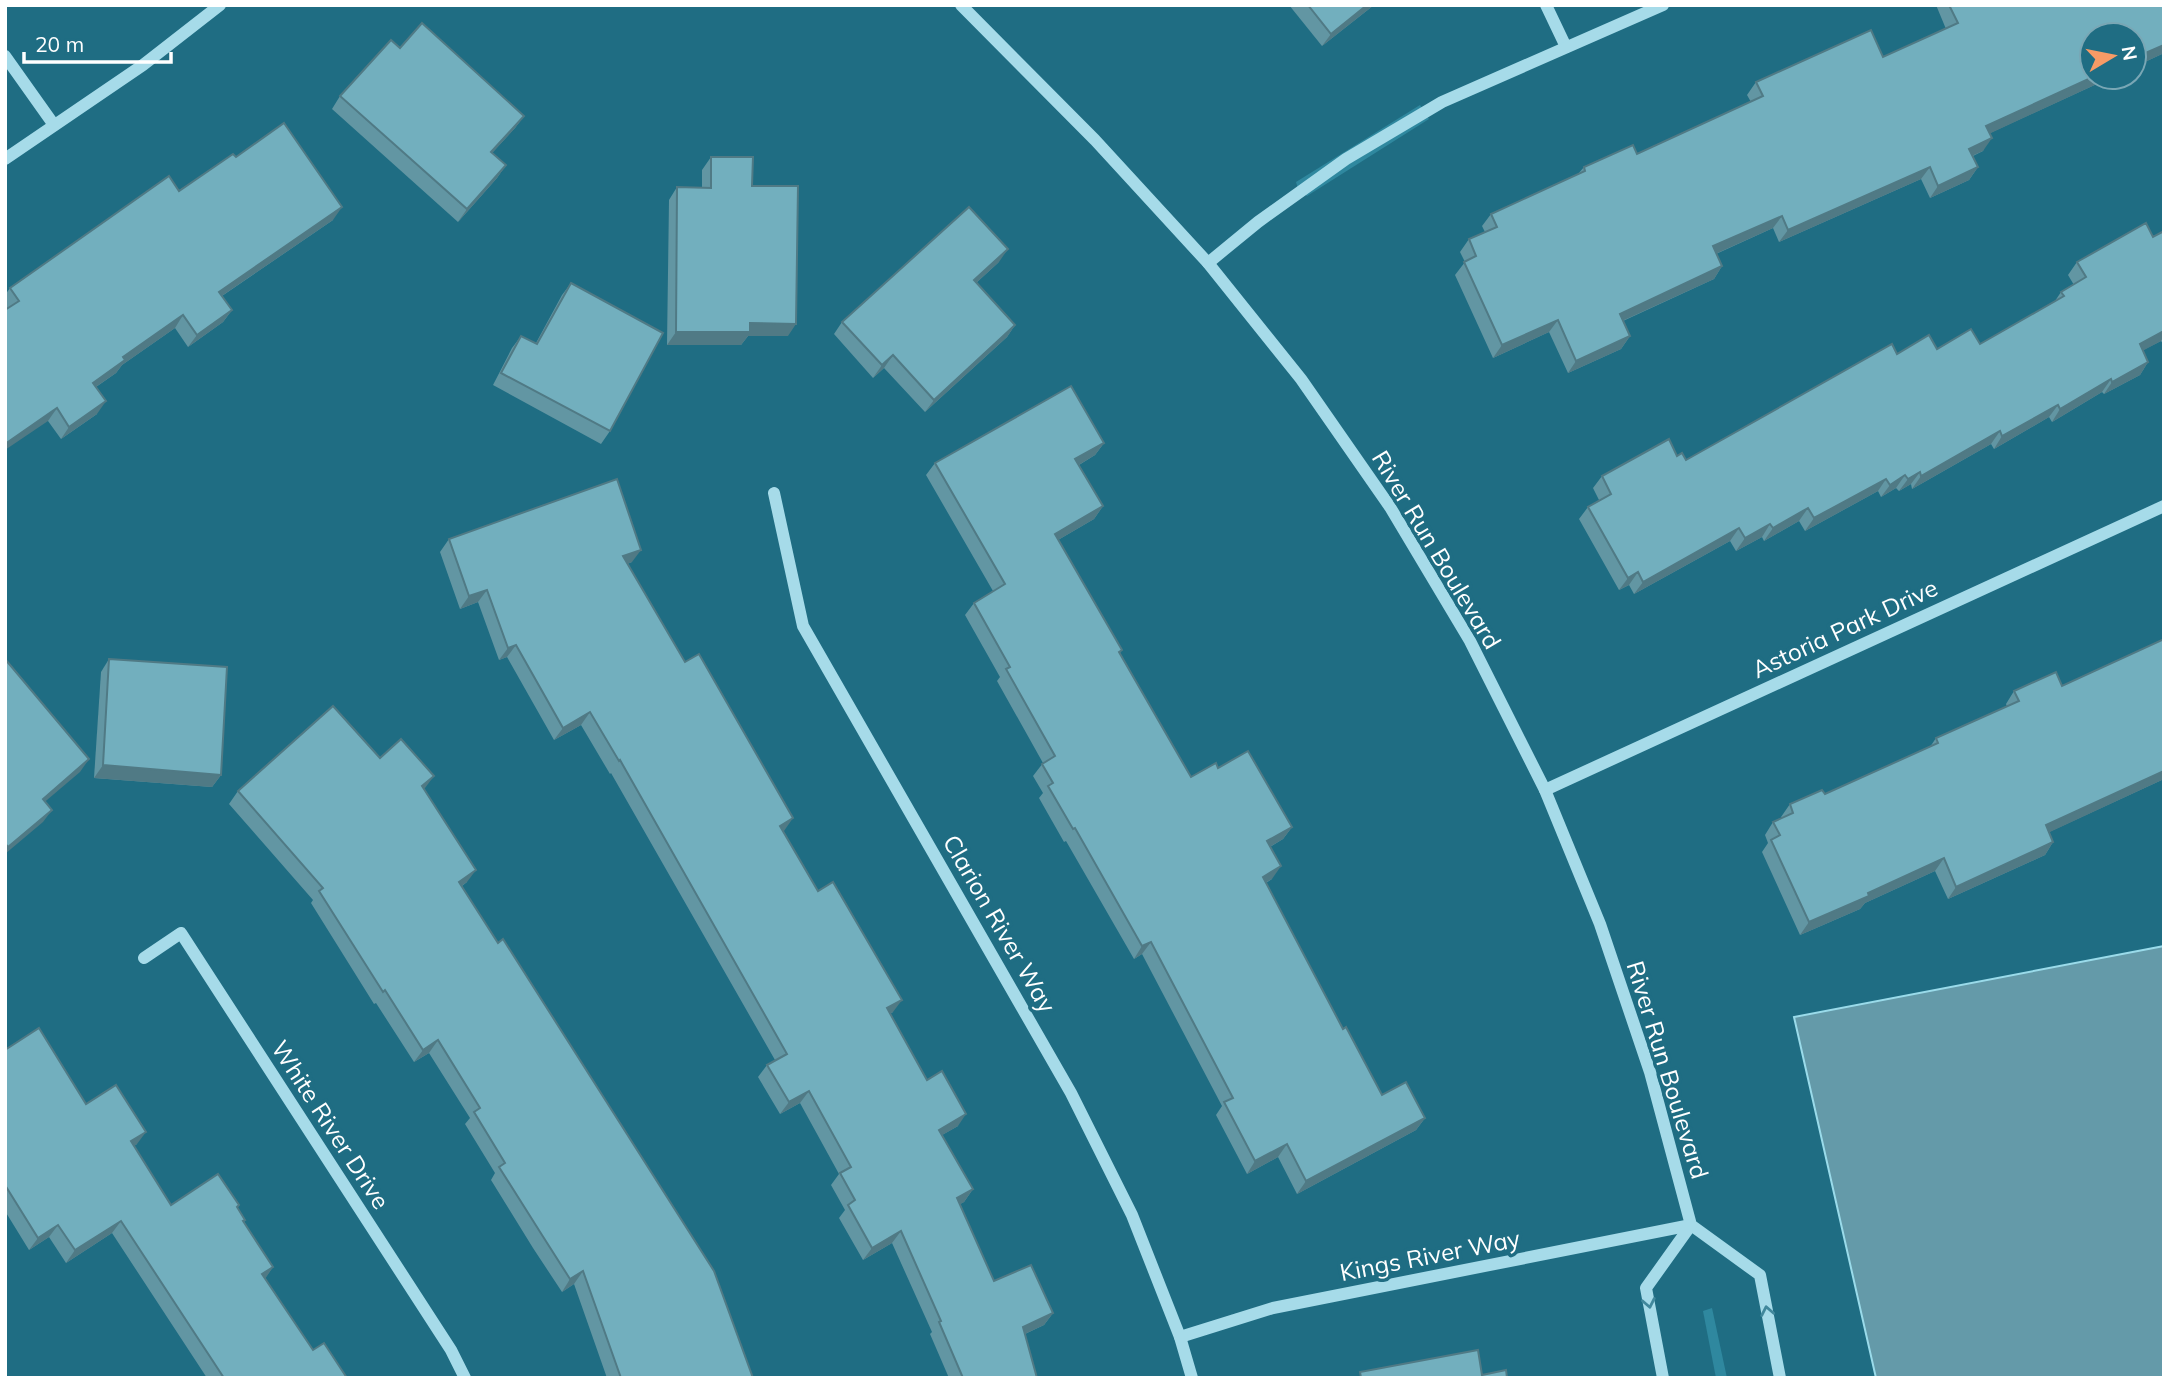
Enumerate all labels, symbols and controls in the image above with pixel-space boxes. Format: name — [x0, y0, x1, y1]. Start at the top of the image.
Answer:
scale bar — [24, 21, 172, 65]
north arrow — [2078, 21, 2148, 91]
text: 20 m — [35, 31, 84, 57]
text: N — [2117, 44, 2143, 62]
street label: River Run Boulevard — [1366, 445, 1508, 654]
street label: Astoria Park Drive — [1747, 572, 1942, 684]
street label: Clarion River Way — [937, 829, 1063, 1018]
street label: River Run Boulevard — [1621, 957, 1715, 1182]
street label: White River Drive — [265, 1035, 397, 1214]
street label: Kings River Way — [1337, 1223, 1523, 1287]
one-way arrow — [1640, 1297, 1655, 1309]
one-way arrow — [1760, 1305, 1775, 1317]

